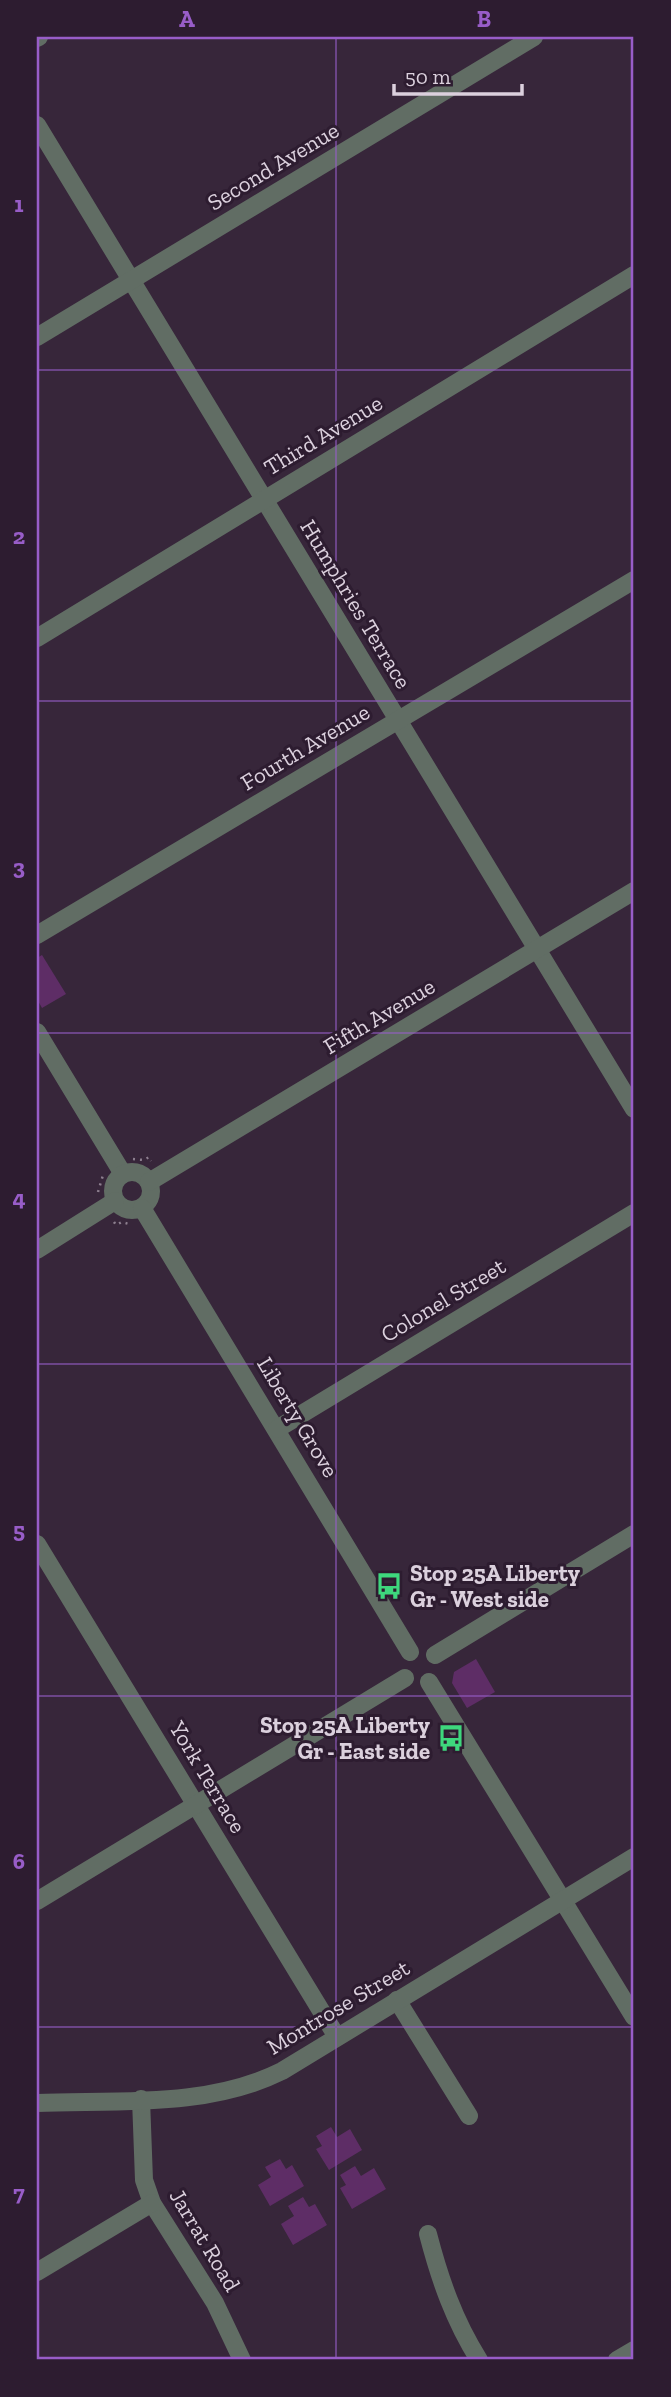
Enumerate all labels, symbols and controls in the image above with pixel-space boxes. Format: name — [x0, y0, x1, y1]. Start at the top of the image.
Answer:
text: A — [179, 5, 195, 33]
text: B — [477, 5, 491, 33]
scale bar — [394, 52, 522, 96]
text: 50 m — [405, 64, 451, 89]
street label: Second Avenue — [202, 116, 344, 216]
text: 1 — [14, 190, 24, 218]
street label: Third Avenue — [259, 389, 387, 481]
street label: Humphries Terrace — [294, 514, 418, 694]
text: 2 — [13, 522, 25, 550]
street label: Fourth Avenue — [236, 698, 374, 796]
text: 3 — [13, 853, 25, 881]
street label: Fifth Avenue — [318, 972, 440, 1060]
text: 4 — [12, 1184, 26, 1212]
street label: Colonel Street — [376, 1252, 511, 1348]
street label: Liberty Grove — [251, 1352, 345, 1482]
text: 5 — [13, 1516, 25, 1544]
place label: Stop 25A Liberty Gr - West side — [410, 1559, 581, 1613]
bus stop icon: Stop 25A Liberty Gr - West side — [374, 1571, 404, 1601]
place label: Stop 25A Liberty Gr - East side — [260, 1711, 431, 1765]
street label: York Terrace — [163, 1715, 252, 1838]
bus stop icon: Stop 25A Liberty Gr - East side — [436, 1723, 466, 1753]
text: 6 — [13, 1847, 25, 1875]
street label: Montrose Street — [262, 1953, 415, 2061]
text: 7 — [13, 2179, 25, 2207]
street label: Jarrat Road — [163, 2184, 247, 2297]

